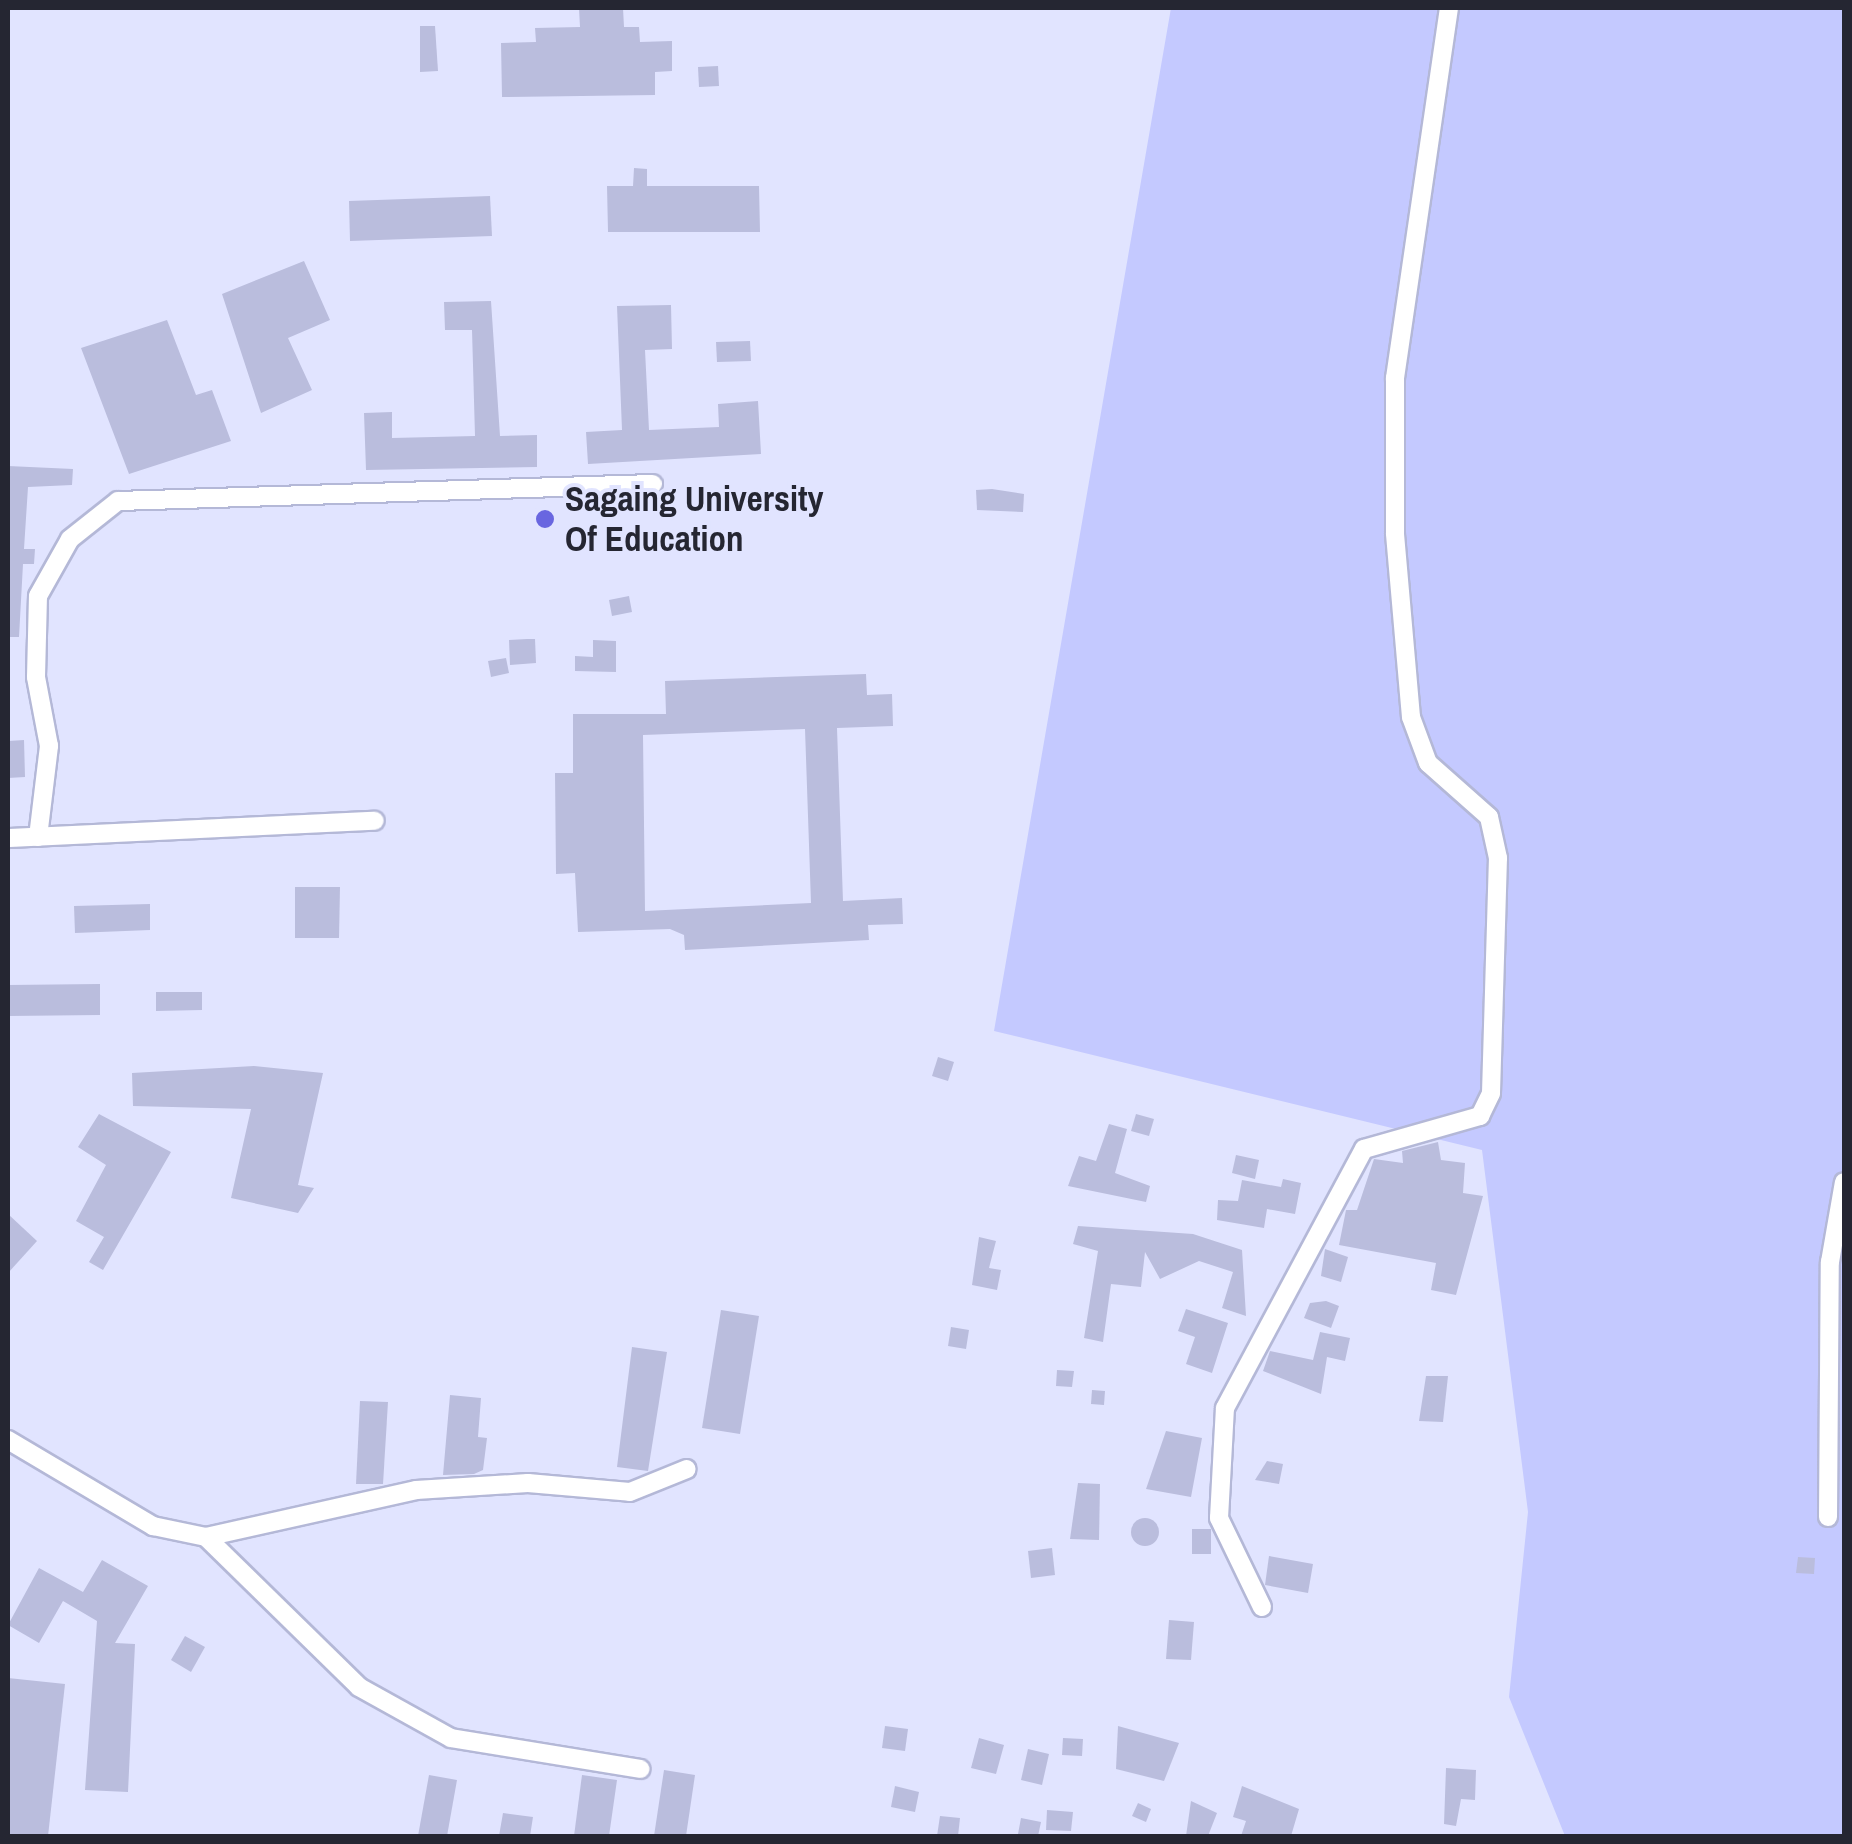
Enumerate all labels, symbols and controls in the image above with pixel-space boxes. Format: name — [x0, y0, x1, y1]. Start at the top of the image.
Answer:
place label: Sagaing University Of Education — [565, 478, 823, 560]
marker: Sagaing University Of Education — [534, 508, 556, 530]

